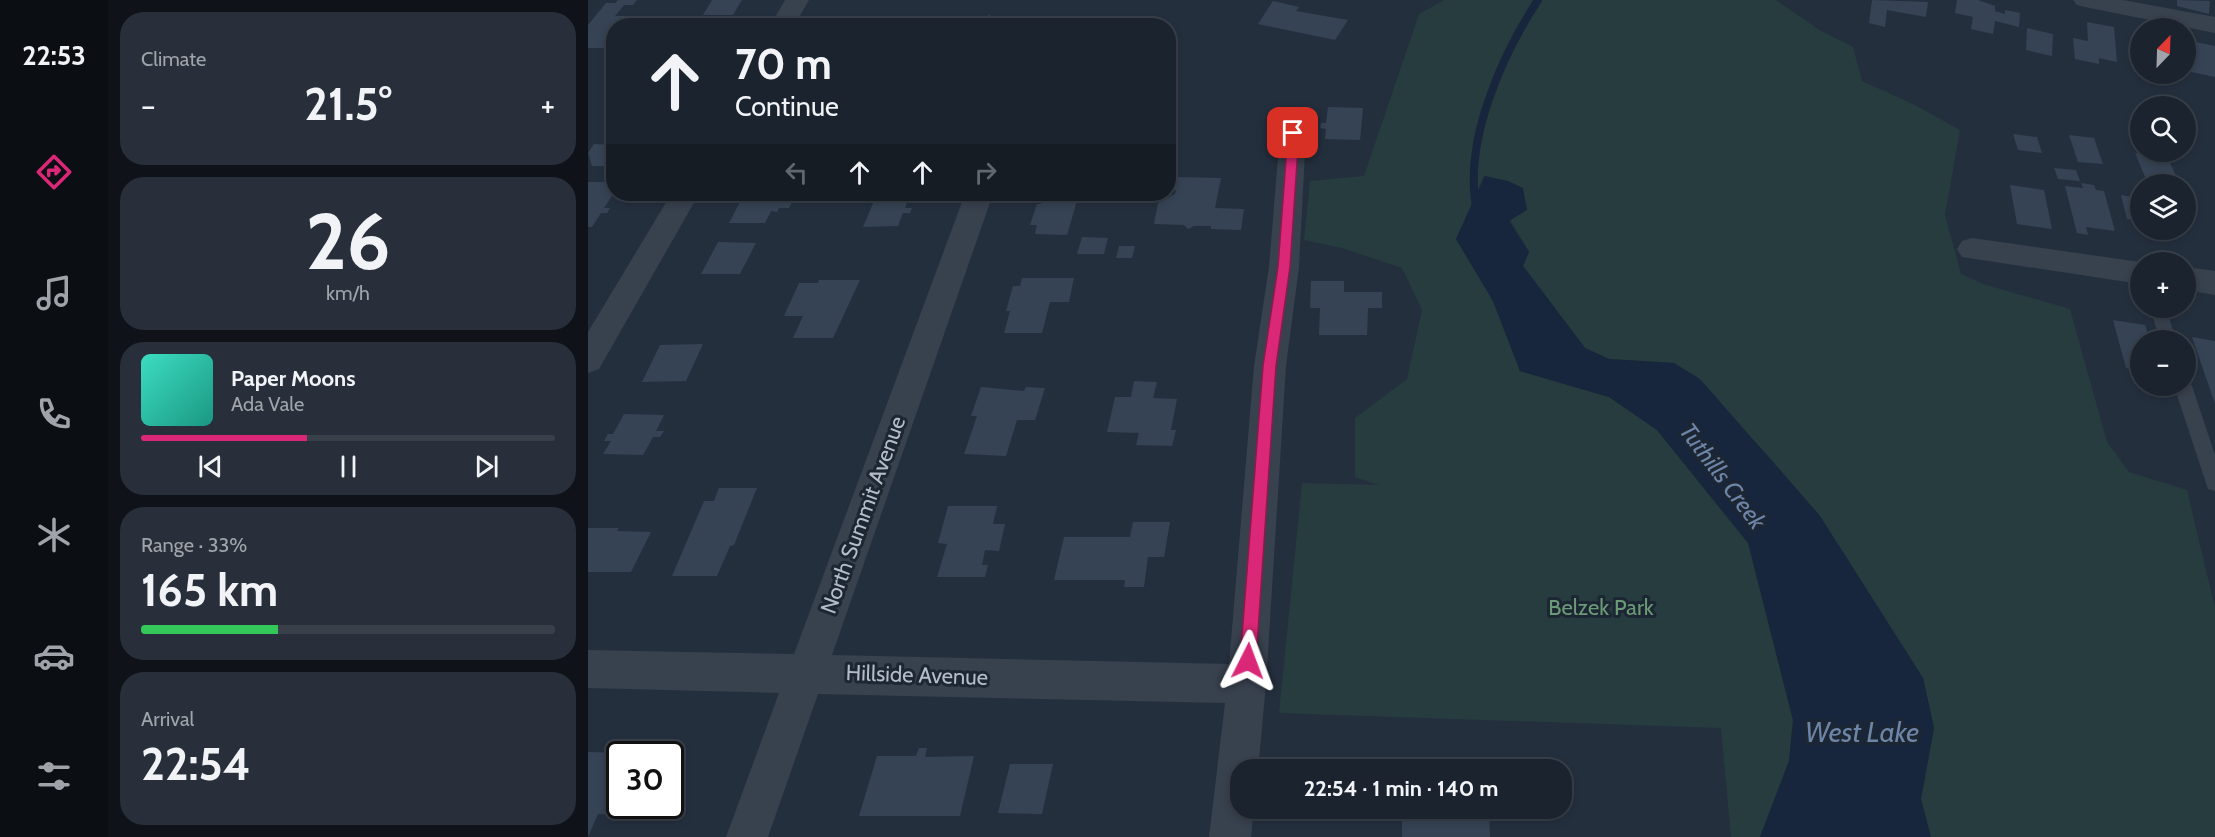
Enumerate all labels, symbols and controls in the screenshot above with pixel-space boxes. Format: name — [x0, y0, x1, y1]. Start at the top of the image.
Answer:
north arrow — [2130, 18, 2196, 84]
map controls — [2130, 18, 2196, 396]
text: 70 m — [735, 38, 832, 90]
text: 22:53 — [22, 39, 86, 72]
icon: ahead — [636, 42, 714, 120]
text: Climate — [141, 47, 206, 71]
text: 21.5° — [304, 77, 392, 131]
text: − — [141, 85, 156, 125]
text: + — [540, 85, 555, 125]
text: Continue — [735, 90, 839, 123]
button: search — [2130, 96, 2196, 162]
pin — [1267, 107, 1318, 158]
icon: arrive — [1276, 116, 1309, 149]
icon: directions — [33, 151, 75, 193]
icon: left — [780, 156, 813, 189]
icon: ahead — [843, 156, 876, 189]
icon: ahead — [906, 156, 939, 189]
icon: right — [969, 156, 1002, 189]
button: layers — [2130, 174, 2196, 240]
text: 26 — [305, 194, 391, 289]
button: + — [2130, 252, 2196, 318]
icon: music — [33, 272, 75, 314]
text: km/h — [326, 281, 370, 305]
button: − — [2130, 330, 2196, 396]
text: Paper Moons — [231, 365, 355, 392]
text: Ada Vale — [231, 392, 304, 416]
icon: phone — [33, 393, 75, 435]
street label: North Summit Avenue — [815, 413, 911, 617]
water label: Tuthills Creek — [1674, 417, 1773, 535]
icon: previous — [194, 450, 227, 483]
icon: pause — [332, 450, 365, 483]
icon: next — [470, 450, 503, 483]
icon: climate — [33, 514, 75, 556]
text: Range · 33% — [141, 533, 247, 557]
text: 165 km — [141, 563, 278, 617]
park label: Belzek Park — [1548, 594, 1654, 621]
position arrow — [1216, 629, 1280, 693]
icon: car — [33, 635, 75, 677]
street label: Hillside Avenue — [845, 659, 989, 691]
text: Arrival — [141, 707, 194, 731]
water label: West Lake — [1805, 715, 1919, 749]
text: 22:54 — [141, 737, 251, 791]
speed limit sign: 30 — [606, 741, 684, 819]
icon: filters — [33, 755, 75, 797]
text: 22:54 · 1 min · 140 m — [1304, 775, 1498, 802]

